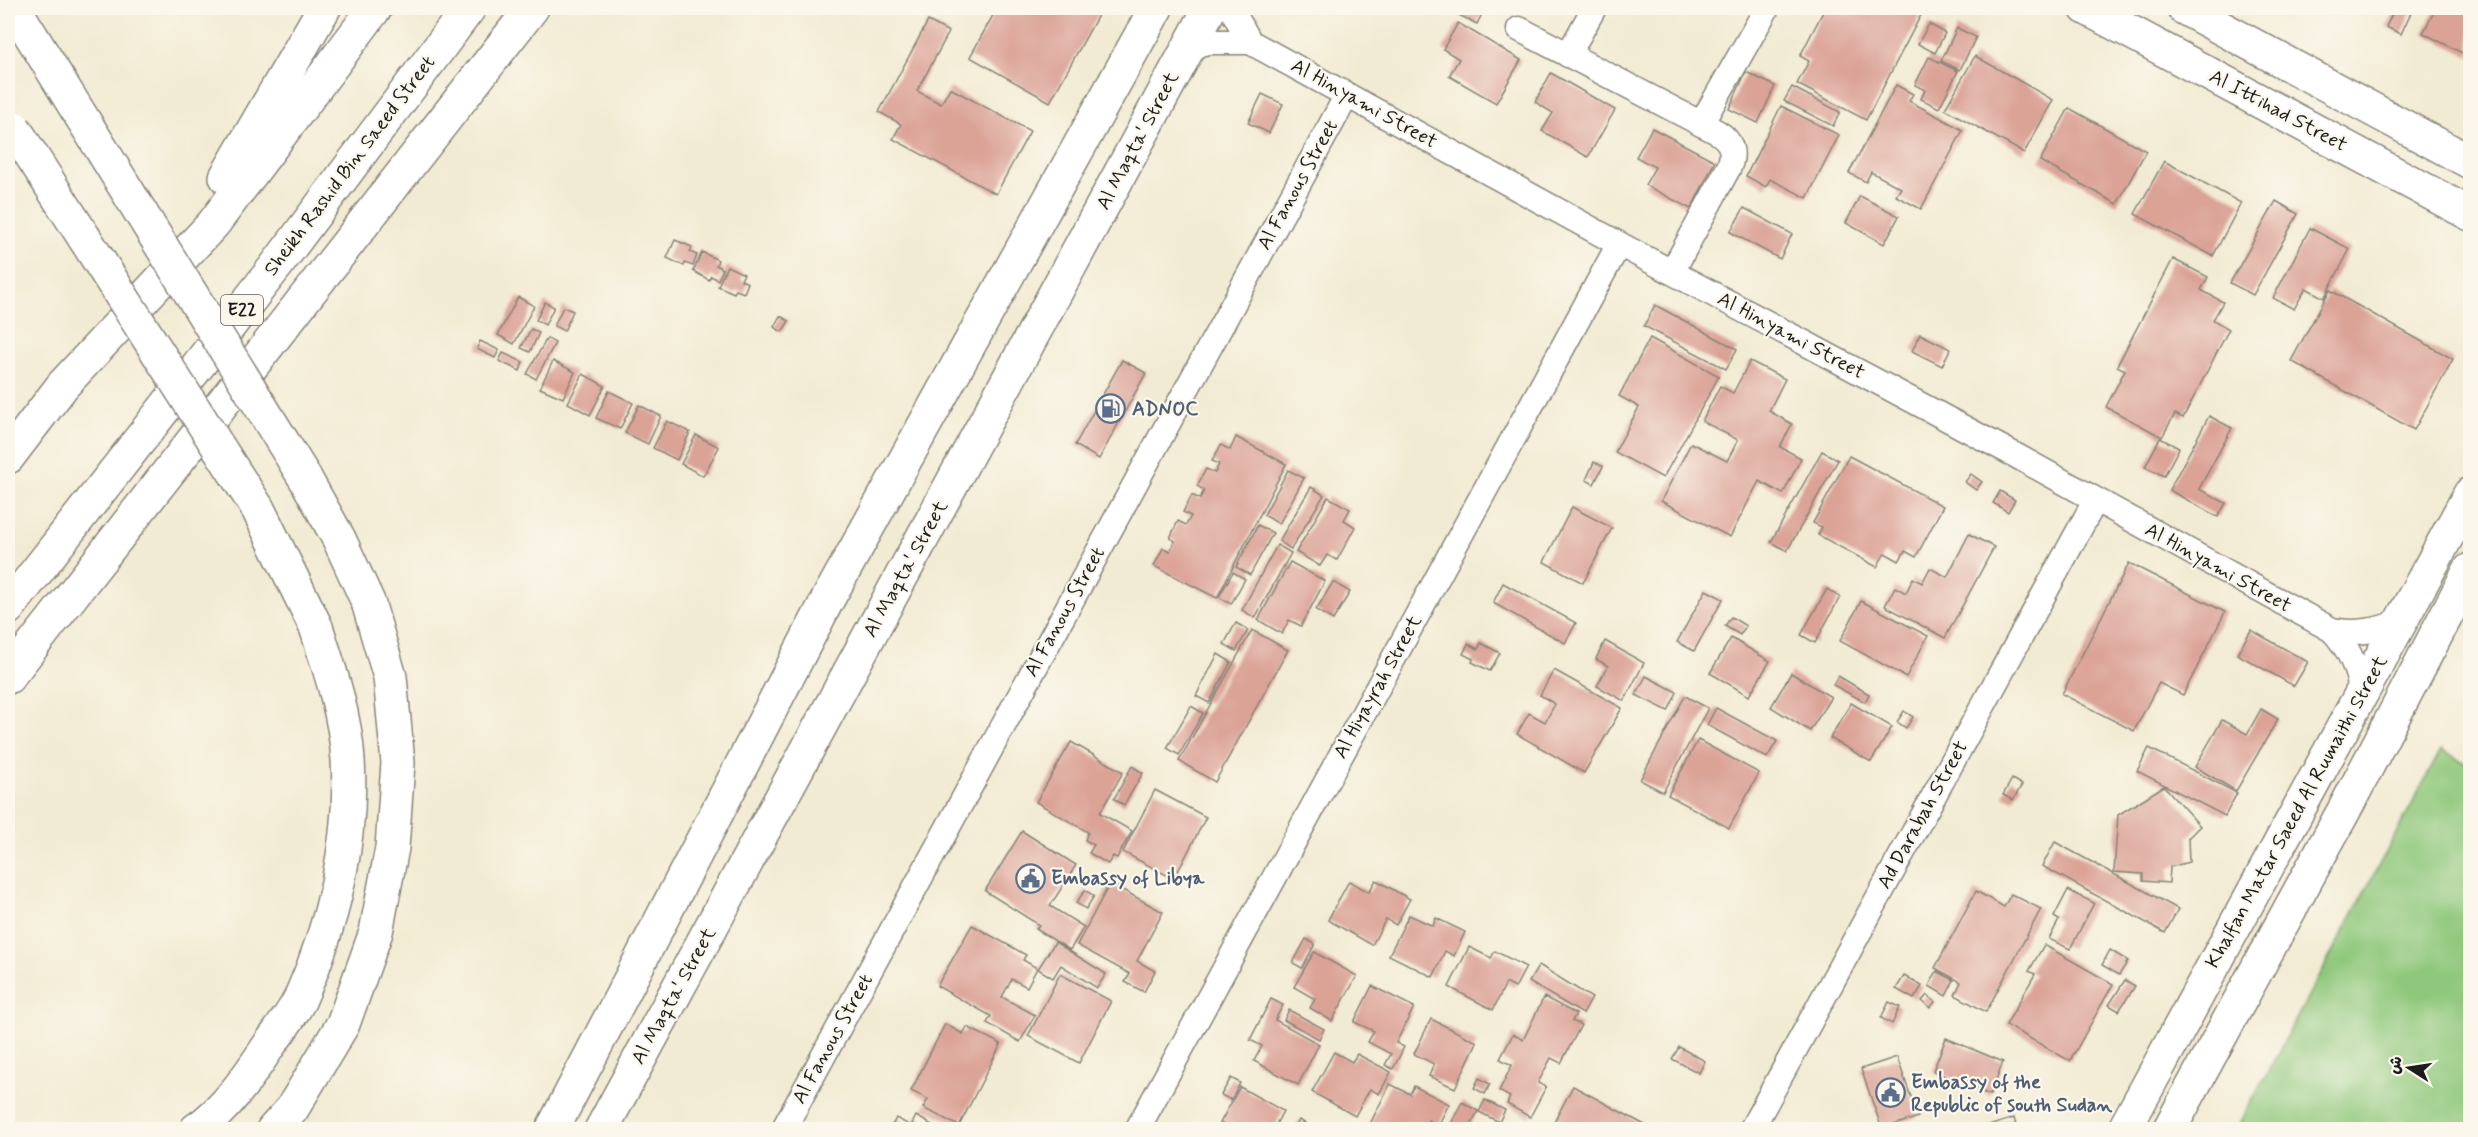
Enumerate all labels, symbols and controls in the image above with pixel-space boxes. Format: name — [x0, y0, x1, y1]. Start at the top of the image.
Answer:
street label: Sheikh Rashid Bin Saeed Street — [258, 50, 442, 282]
street label: Al Hinyami Street — [1286, 53, 1442, 155]
street label: Al Ittihad Street — [2204, 63, 2352, 159]
street label: Al Maqta' Street — [1090, 67, 1186, 215]
street label: Al Fanous Street — [1251, 115, 1345, 255]
street label: Al Hinyami Street — [1712, 286, 1870, 386]
road number: E22 — [221, 295, 263, 325]
fuel station icon: ADNOC — [1095, 393, 1127, 425]
place label: ADNOC — [1132, 396, 1198, 423]
street label: Al Maqta' Street — [857, 495, 955, 642]
street label: Al Hinyami Street — [2140, 517, 2296, 619]
street label: Al Fanous Street — [1018, 542, 1112, 682]
street label: Al Hiyayrah Street — [1327, 610, 1429, 764]
street label: Khalfan Matar Saeed Al Rumaithi Street — [2199, 651, 2395, 973]
street label: Ad Darabah Street — [1871, 736, 1975, 894]
public building icon: Embassy of Libya — [1014, 862, 1046, 894]
place label: Embassy of Libya — [1051, 865, 1205, 892]
street label: Al Maqta' Street — [625, 922, 723, 1069]
street label: Al Fanous Street — [786, 969, 880, 1109]
north arrow — [2379, 1038, 2439, 1098]
text: ش — [2384, 1054, 2408, 1076]
place label: Embassy of the Republic of south Sudan — [1911, 1069, 2112, 1119]
public building icon: Embassy of the Republic of south Sudan — [1874, 1077, 1906, 1109]

